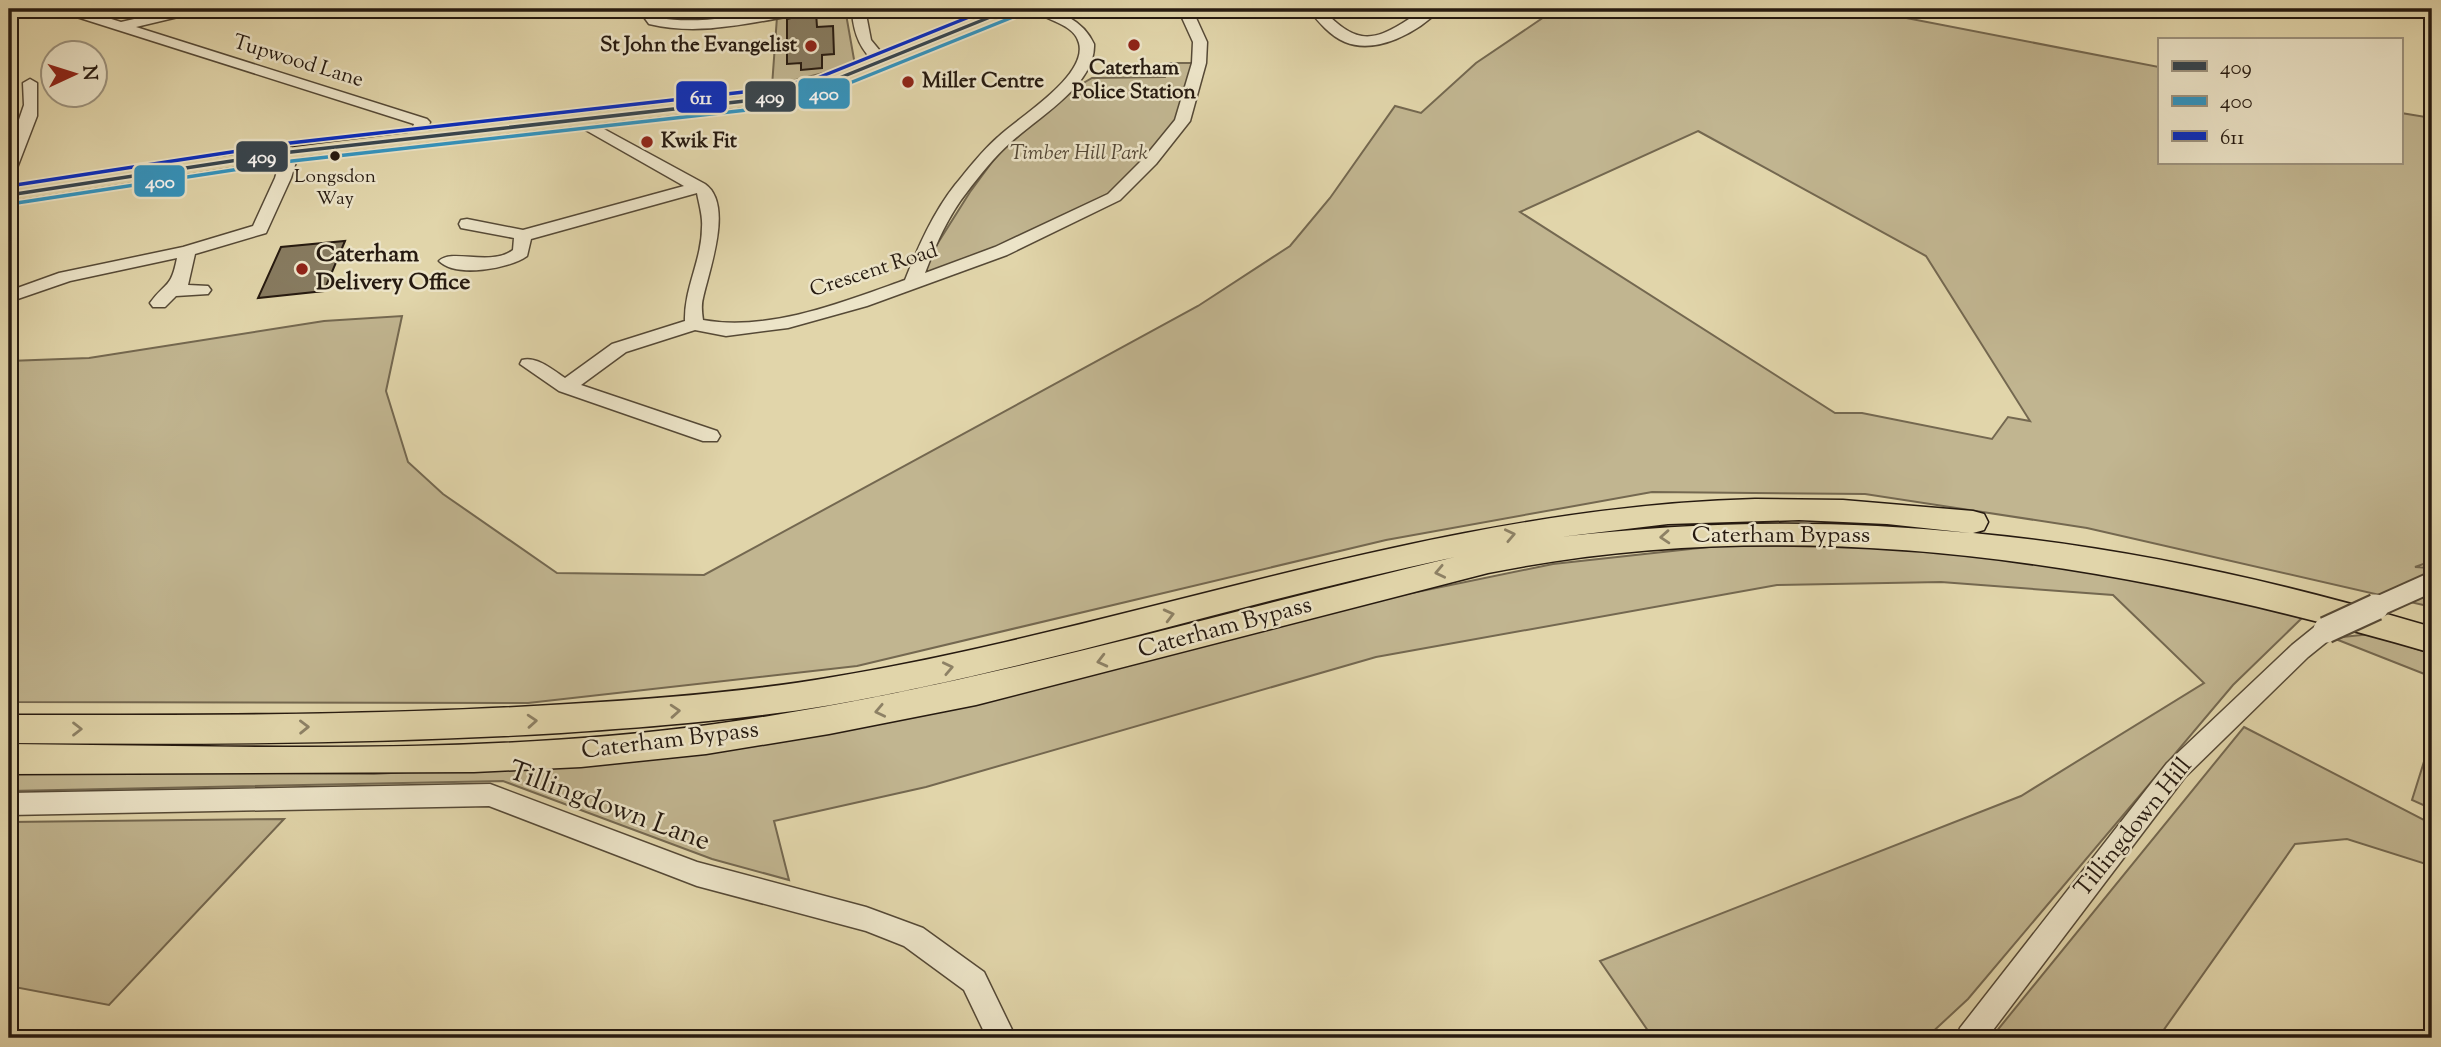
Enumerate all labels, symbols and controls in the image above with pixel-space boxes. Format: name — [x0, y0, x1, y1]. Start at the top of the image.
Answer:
street label: Tupwood Lane — [229, 28, 367, 96]
place label: St John the Evangelist — [600, 31, 798, 61]
marker: Caterham Police Station — [1126, 37, 1142, 53]
north arrow — [38, 38, 108, 108]
marker: St John the Evangelist — [803, 38, 819, 54]
legend — [2158, 38, 2402, 164]
place label: Caterham Police Station — [1072, 54, 1197, 108]
text: 409 — [2220, 54, 2252, 84]
text: N — [74, 64, 102, 81]
place label: Miller Centre — [922, 67, 1044, 97]
marker: Miller Centre — [900, 74, 916, 90]
line badge: 400 — [797, 77, 851, 110]
line badge: 611 — [675, 80, 728, 114]
line badge: 409 — [744, 80, 797, 113]
text: 400 — [808, 82, 839, 109]
text: 409 — [755, 85, 784, 112]
text: 611 — [690, 86, 713, 113]
text: 400 — [2220, 88, 2253, 118]
text: 611 — [2220, 124, 2245, 154]
place label: Kwik Fit — [661, 127, 738, 157]
marker: Kwik Fit — [639, 134, 655, 150]
park label: Timber Hill Park — [1010, 139, 1149, 169]
line badge: 409 — [235, 140, 289, 173]
text: 409 — [247, 145, 276, 172]
marker: Longsdon Way — [328, 149, 342, 163]
line badge: 400 — [133, 164, 186, 198]
place label: Longsdon Way — [294, 164, 376, 213]
text: 400 — [144, 170, 175, 197]
street label: Crescent Road — [806, 236, 942, 306]
place label: Caterham Delivery Office — [316, 238, 470, 300]
marker: Caterham Delivery Office — [294, 261, 310, 277]
street label: Caterham Bypass — [1692, 519, 1870, 553]
one-way arrow — [1504, 529, 1516, 544]
one-way arrow — [1659, 529, 1670, 544]
one-way arrow — [1434, 564, 1446, 579]
street label: Caterham Bypass — [1134, 588, 1316, 668]
one-way arrow — [1163, 609, 1175, 623]
one-way arrow — [1096, 653, 1108, 667]
one-way arrow — [942, 661, 954, 676]
one-way arrow — [874, 703, 886, 718]
one-way arrow — [670, 704, 681, 719]
street label: Caterham Bypass — [579, 713, 761, 769]
one-way arrow — [527, 714, 538, 729]
one-way arrow — [300, 719, 310, 735]
one-way arrow — [72, 721, 83, 737]
street label: Tillingdown Hill — [2067, 751, 2201, 905]
street label: Tillingdown Lane — [502, 752, 716, 862]

